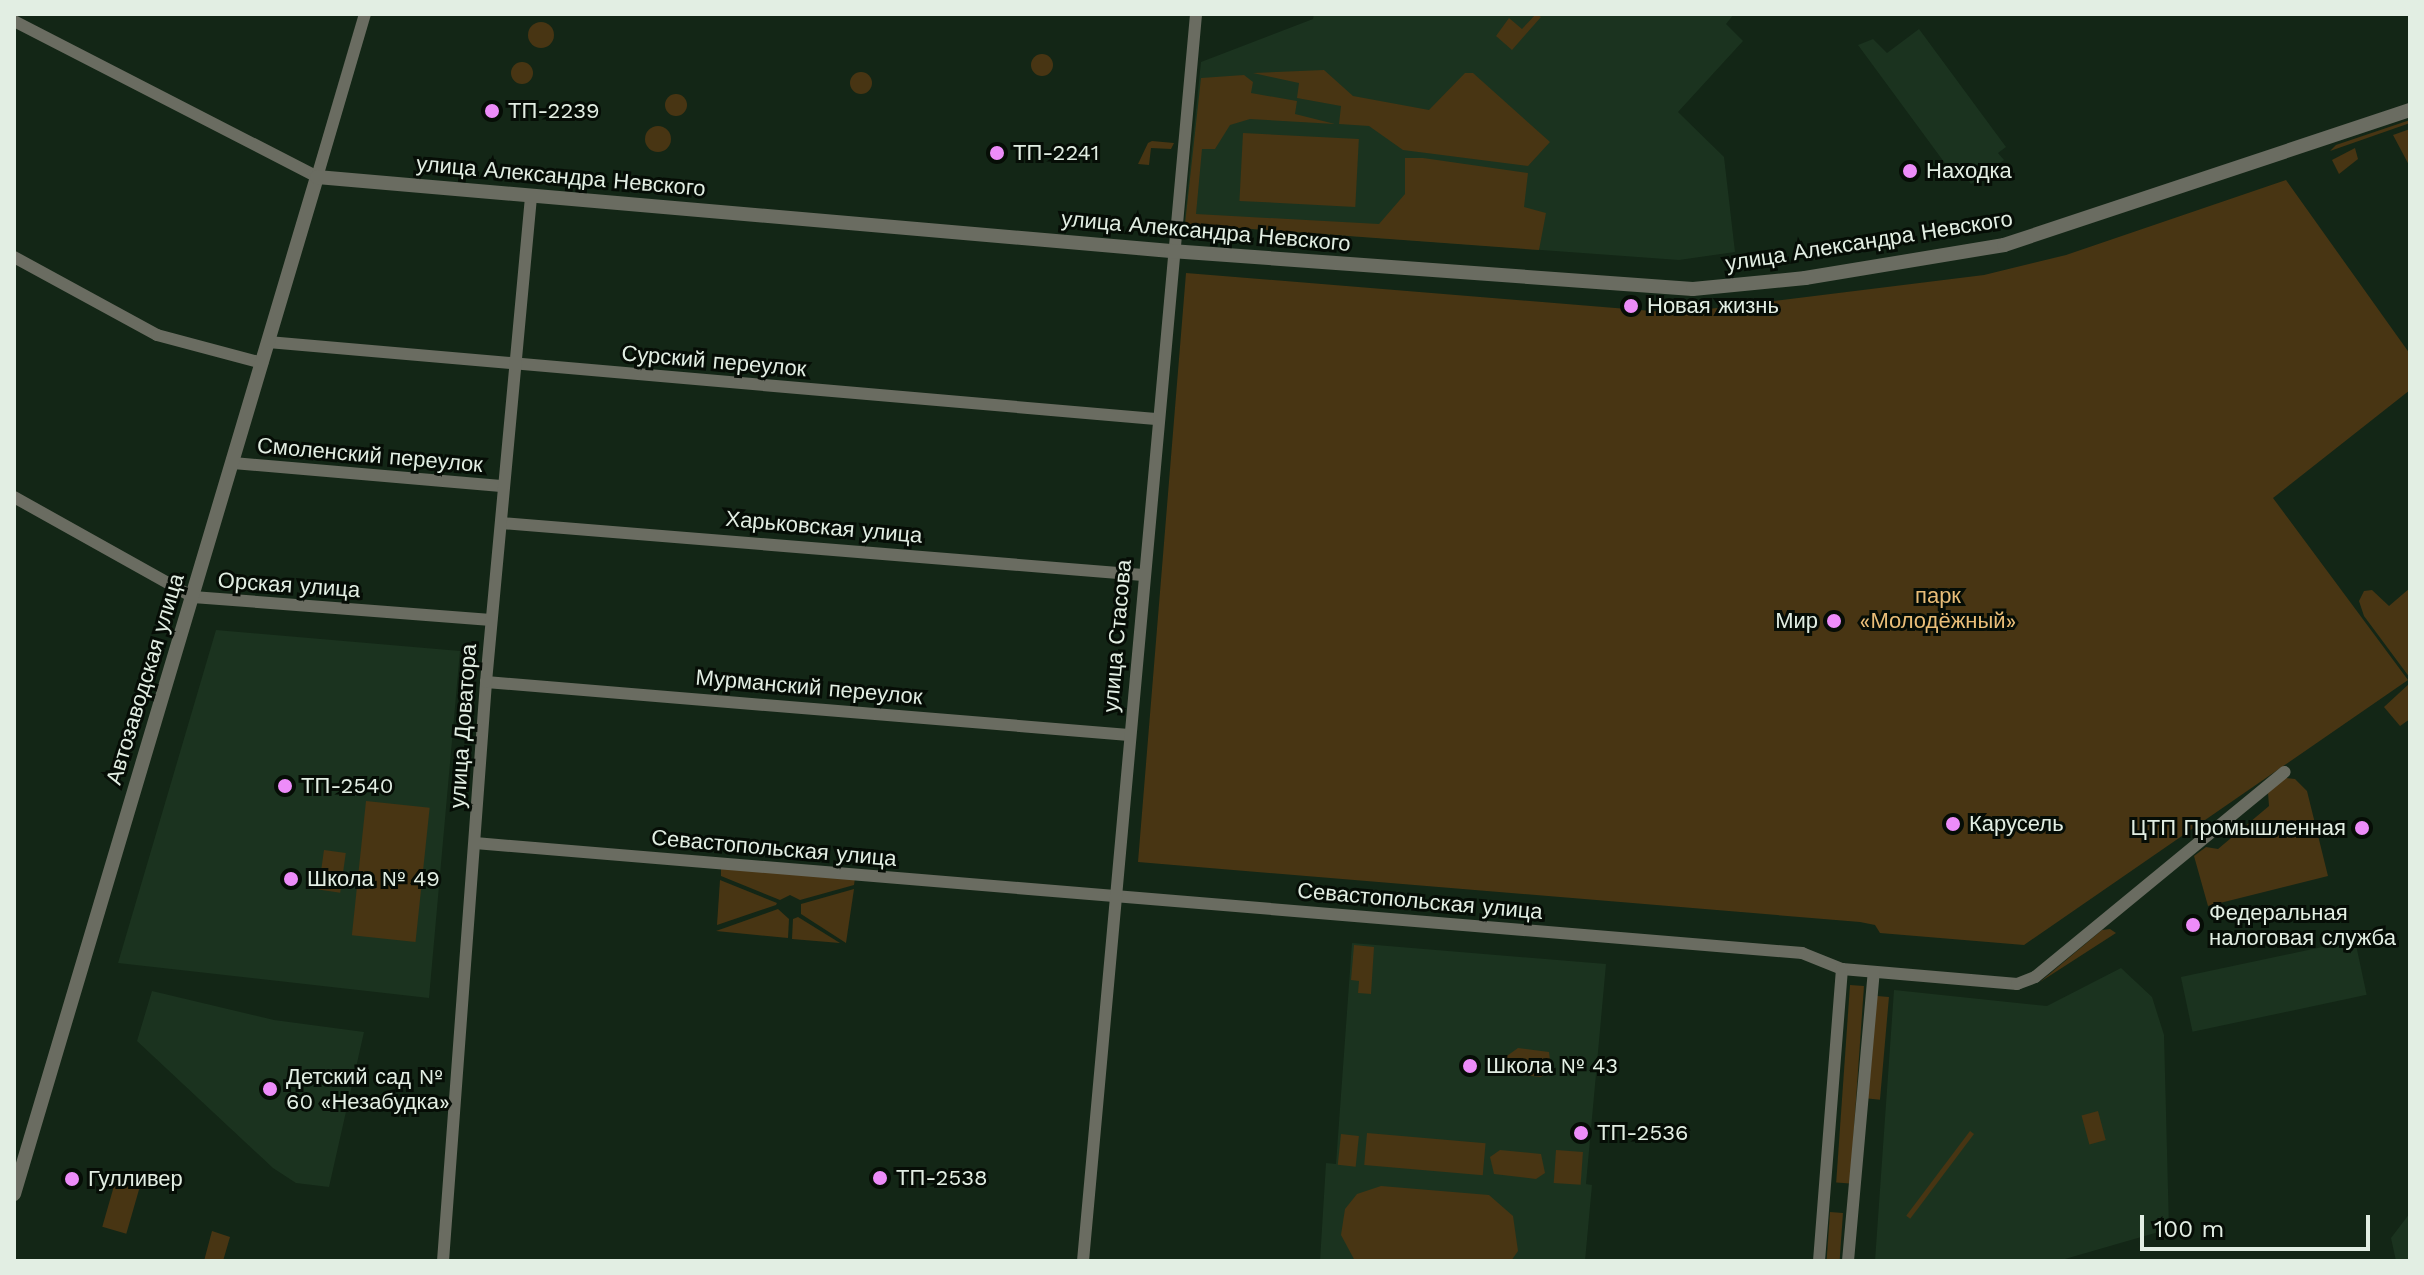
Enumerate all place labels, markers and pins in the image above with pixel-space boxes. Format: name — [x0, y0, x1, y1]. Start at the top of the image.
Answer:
place label: ТП-2239 — [508, 98, 600, 124]
marker: ТП-2239 — [483, 102, 501, 120]
place label: ТП-2241 — [1013, 140, 1099, 166]
marker: ТП-2241 — [988, 144, 1006, 162]
place label: Находка — [1926, 158, 2012, 184]
marker: Находка — [1901, 162, 1919, 180]
place label: Новая жизнь — [1647, 293, 1779, 319]
marker: Новая жизнь — [1622, 297, 1640, 315]
place label: Мир — [1775, 608, 1818, 634]
marker: Мир — [1825, 612, 1843, 630]
place label: ТП-2540 — [301, 773, 393, 799]
marker: ТП-2540 — [276, 777, 294, 795]
place label: Карусель — [1969, 811, 2064, 837]
marker: Карусель — [1944, 815, 1962, 833]
place label: ЦТП Промышленная — [2131, 815, 2346, 841]
marker: ЦТП Промышленная — [2353, 819, 2371, 837]
place label: Школа № 49 — [307, 866, 440, 892]
marker: Школа № 49 — [282, 870, 300, 888]
place label: Федеральная налоговая служба — [2209, 899, 2396, 950]
marker: Федеральная налоговая служба — [2184, 916, 2202, 934]
place label: Школа № 43 — [1486, 1053, 1618, 1079]
marker: Школа № 43 — [1461, 1057, 1479, 1075]
place label: Детский сад № 60 «Незабудка» — [286, 1063, 450, 1114]
marker: Детский сад № 60 «Незабудка» — [261, 1080, 279, 1098]
place label: ТП-2536 — [1597, 1120, 1688, 1146]
marker: ТП-2536 — [1572, 1124, 1590, 1142]
place label: ТП-2538 — [896, 1165, 988, 1191]
place label: Гулливер — [88, 1166, 183, 1192]
marker: ТП-2538 — [871, 1169, 889, 1187]
marker: Гулливер — [63, 1170, 81, 1188]

